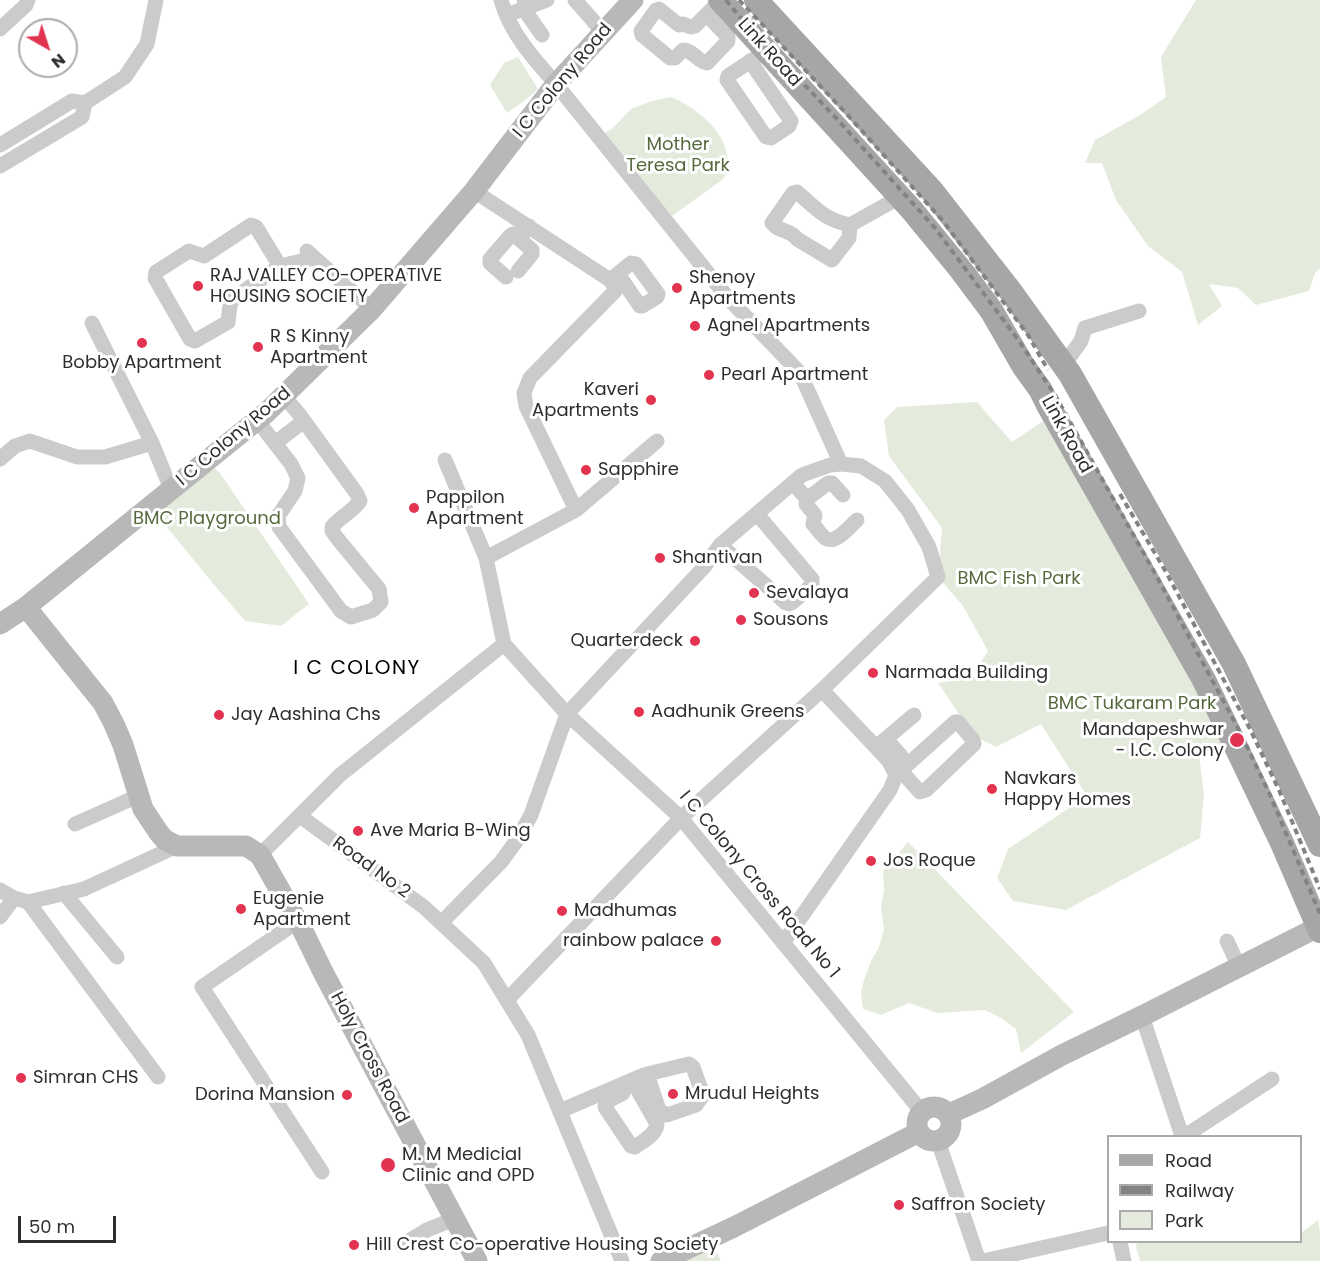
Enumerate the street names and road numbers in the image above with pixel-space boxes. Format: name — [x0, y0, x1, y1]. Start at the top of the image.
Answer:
street label: Link Road — [733, 14, 805, 92]
street label: I C Colony Road — [509, 19, 617, 143]
street label: I C Colony Road — [172, 383, 296, 491]
street label: Link Road — [1036, 393, 1096, 477]
street label: I C Colony Cross Road No 1 — [674, 787, 844, 983]
street label: Road No 2 — [328, 833, 414, 903]
street label: Holy Cross Road — [325, 989, 413, 1127]

